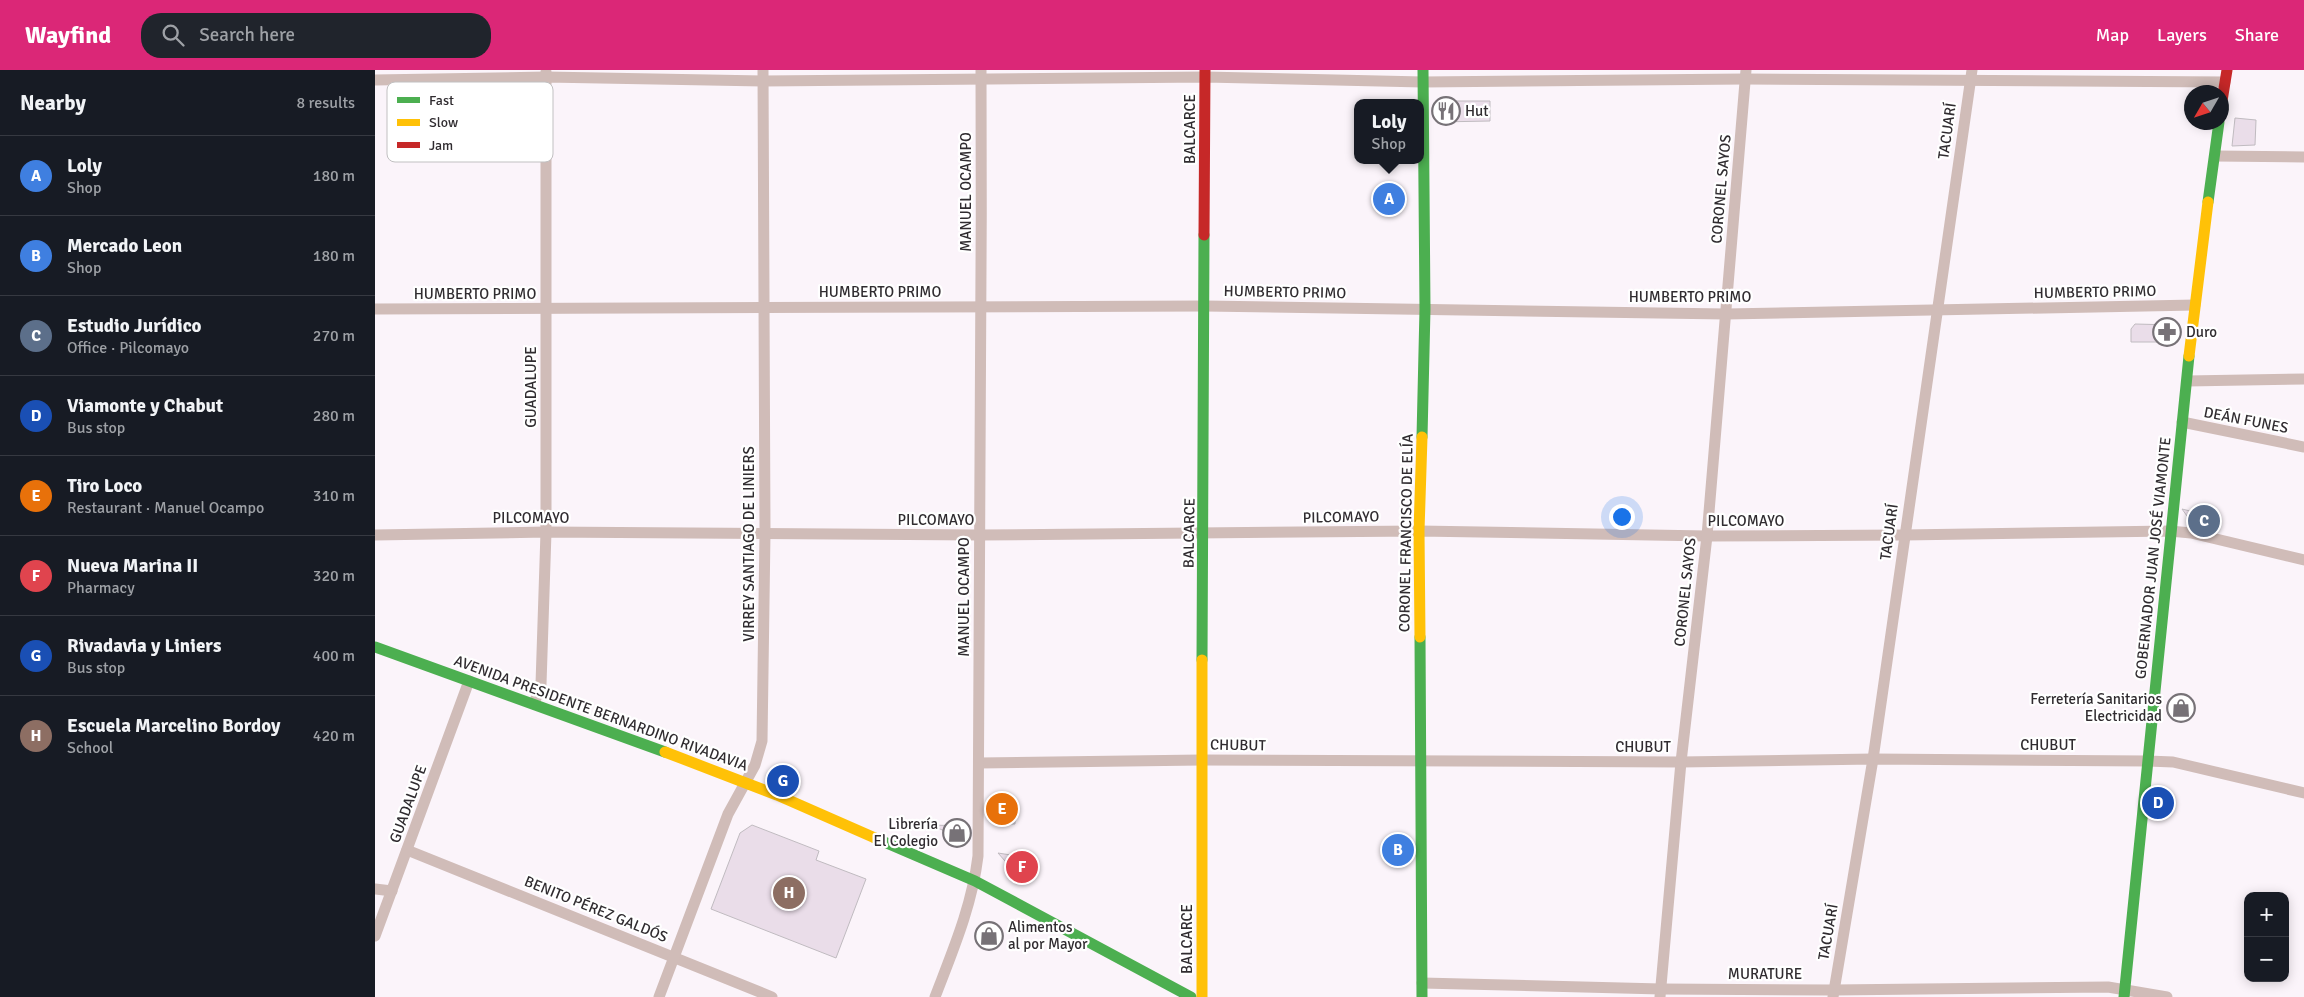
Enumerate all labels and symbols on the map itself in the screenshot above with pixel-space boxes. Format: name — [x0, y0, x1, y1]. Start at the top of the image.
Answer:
legend — [387, 82, 553, 162]
north arrow — [2184, 85, 2229, 130]
text: Fast — [429, 92, 454, 109]
street label: BALCARCE — [1181, 94, 1199, 164]
restaurant icon: Hut — [1431, 96, 1461, 126]
street label: TACUARÍ — [1933, 101, 1960, 160]
place label: Hut — [1465, 102, 1489, 120]
text: Slow — [429, 114, 458, 131]
street label: MANUEL OCAMPO — [957, 132, 975, 252]
street label: CORONEL SAYOS — [1707, 134, 1735, 244]
text: Jam — [429, 137, 453, 154]
pin: A — [1373, 180, 1405, 218]
street label: HUMBERTO PRIMO — [1224, 282, 1347, 302]
street label: HUMBERTO PRIMO — [2034, 282, 2157, 302]
street label: HUMBERTO PRIMO — [819, 283, 941, 301]
street label: HUMBERTO PRIMO — [414, 285, 536, 303]
street label: HUMBERTO PRIMO — [1629, 288, 1751, 306]
pharmacy icon: Duro — [2152, 317, 2182, 347]
place label: Duro — [2186, 323, 2217, 341]
street label: GUADALUPE — [522, 346, 540, 428]
street label: DEÁN FUNES — [2202, 402, 2290, 437]
street label: CORONEL FRANCISCO DE ELÍA — [1394, 434, 1417, 632]
street label: GOBERNADOR JUAN JOSÉ VIAMONTE — [2130, 436, 2175, 680]
street label: VIRREY SANTIAGO DE LINIERS — [740, 446, 758, 642]
street label: BALCARCE — [1179, 498, 1199, 568]
street label: TACUARÍ — [1875, 502, 1902, 561]
pin: C — [2188, 502, 2220, 540]
your location — [1609, 504, 1635, 530]
street label: PILCOMAYO — [1302, 507, 1380, 527]
street label: PILCOMAYO — [493, 509, 570, 527]
street label: PILCOMAYO — [898, 511, 975, 529]
street label: PILCOMAYO — [1708, 512, 1785, 530]
street label: MANUEL OCAMPO — [955, 537, 973, 657]
street label: CORONEL SAYOS — [1670, 537, 1700, 647]
street label: AVENIDA PRESIDENTE BERNARDINO RIVADAVIA — [452, 651, 750, 775]
place label: Ferretería Sanitarios Electricidad — [2030, 690, 2162, 725]
shop icon: Ferretería Sanitarios Electricidad — [2166, 693, 2196, 723]
street label: CHUBUT — [1210, 736, 1267, 754]
street label: CHUBUT — [2020, 736, 2076, 754]
street label: CHUBUT — [1615, 738, 1671, 756]
pin: G — [767, 762, 799, 800]
street label: GUADALUPE — [386, 763, 430, 845]
pin: D — [2142, 784, 2174, 822]
pin: E — [986, 790, 1018, 828]
place label: Librería El Colegio — [874, 815, 938, 850]
shop icon: Librería El Colegio — [942, 818, 972, 848]
pin: B — [1382, 831, 1414, 869]
pin: F — [1006, 848, 1038, 886]
street label: BENITO PÉREZ GALDÓS — [522, 871, 671, 946]
pin: H — [773, 874, 805, 912]
street label: TACUARÍ — [1813, 902, 1842, 962]
street label: BALCARCE — [1178, 904, 1196, 974]
place label: Alimentos al por Mayor — [1008, 918, 1088, 953]
shop icon: Alimentos al por Mayor — [974, 921, 1004, 951]
street label: MURATURE — [1728, 965, 1802, 983]

